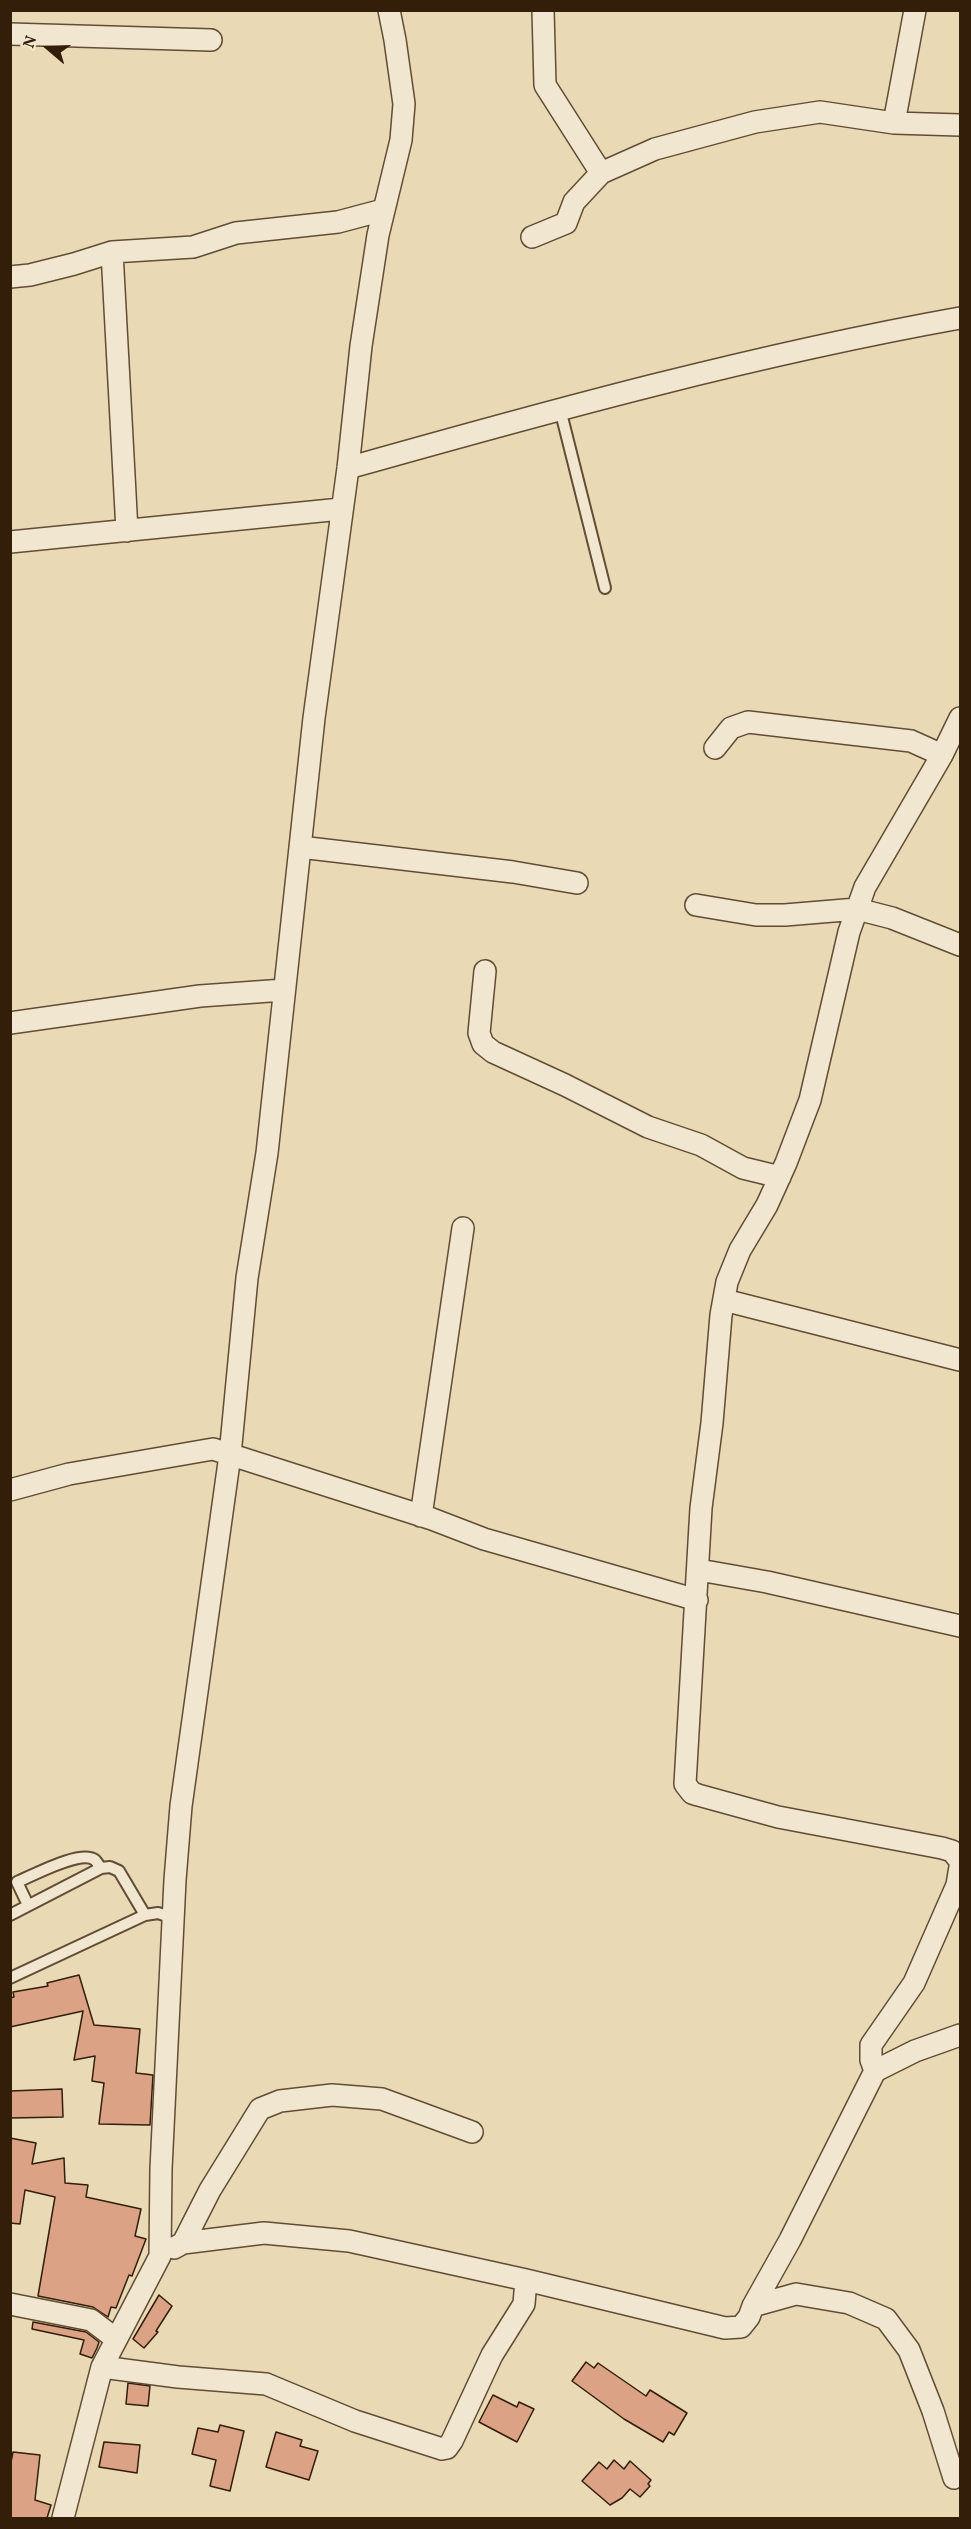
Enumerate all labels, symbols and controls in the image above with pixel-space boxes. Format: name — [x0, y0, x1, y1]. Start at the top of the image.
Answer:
north arrow — [18, 18, 78, 78]
text: N — [19, 33, 43, 51]

